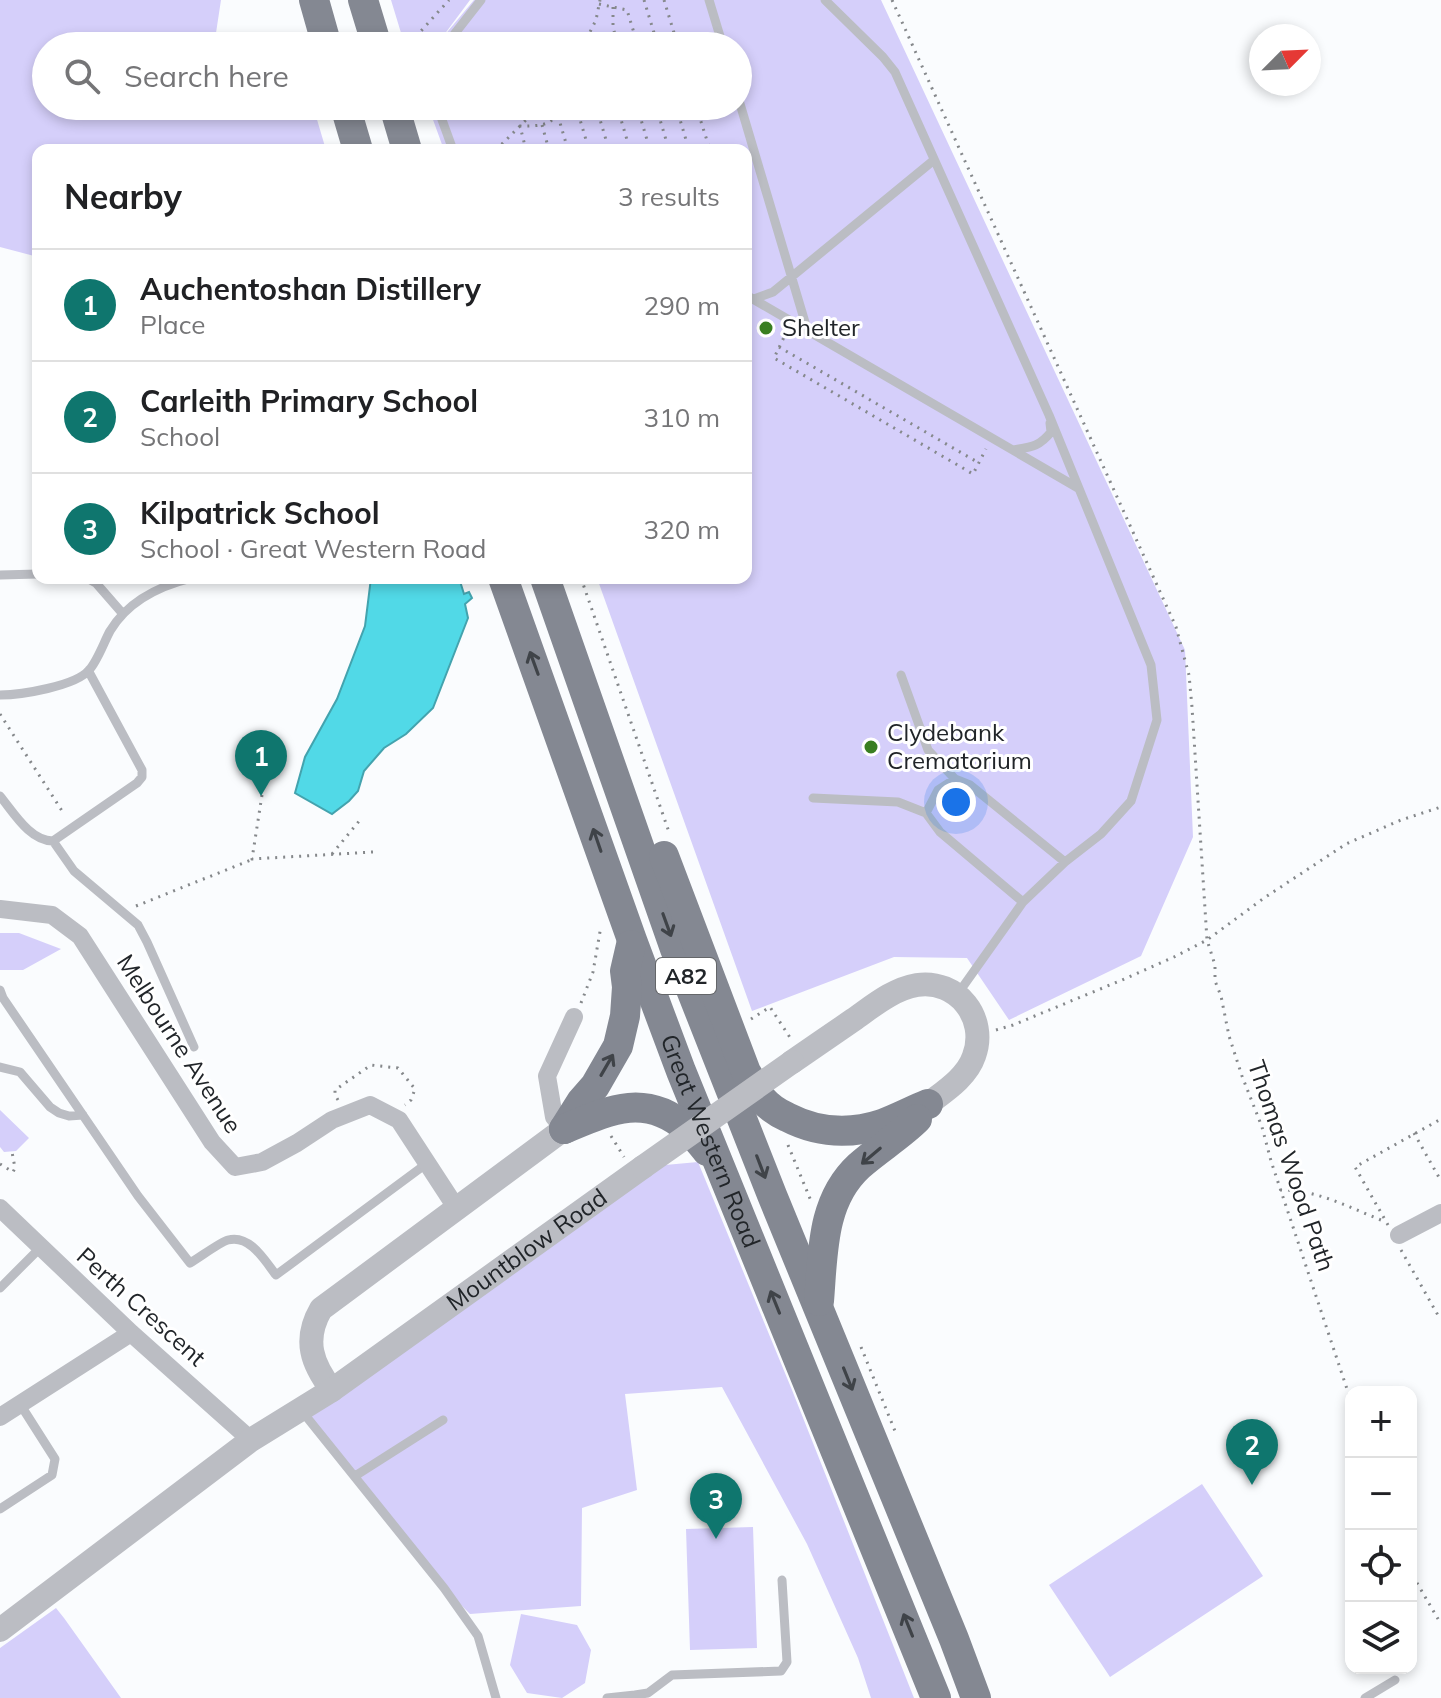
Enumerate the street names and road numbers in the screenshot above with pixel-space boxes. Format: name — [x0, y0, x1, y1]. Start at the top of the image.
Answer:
street label: Melbourne Avenue — [111, 948, 249, 1138]
road number: A82 — [656, 958, 716, 994]
street label: Great Western Road — [655, 1030, 767, 1252]
street label: Thomas Wood Path — [1242, 1056, 1342, 1275]
street label: Mountblow Road — [440, 1182, 613, 1317]
street label: Perth Crescent — [71, 1240, 212, 1372]

